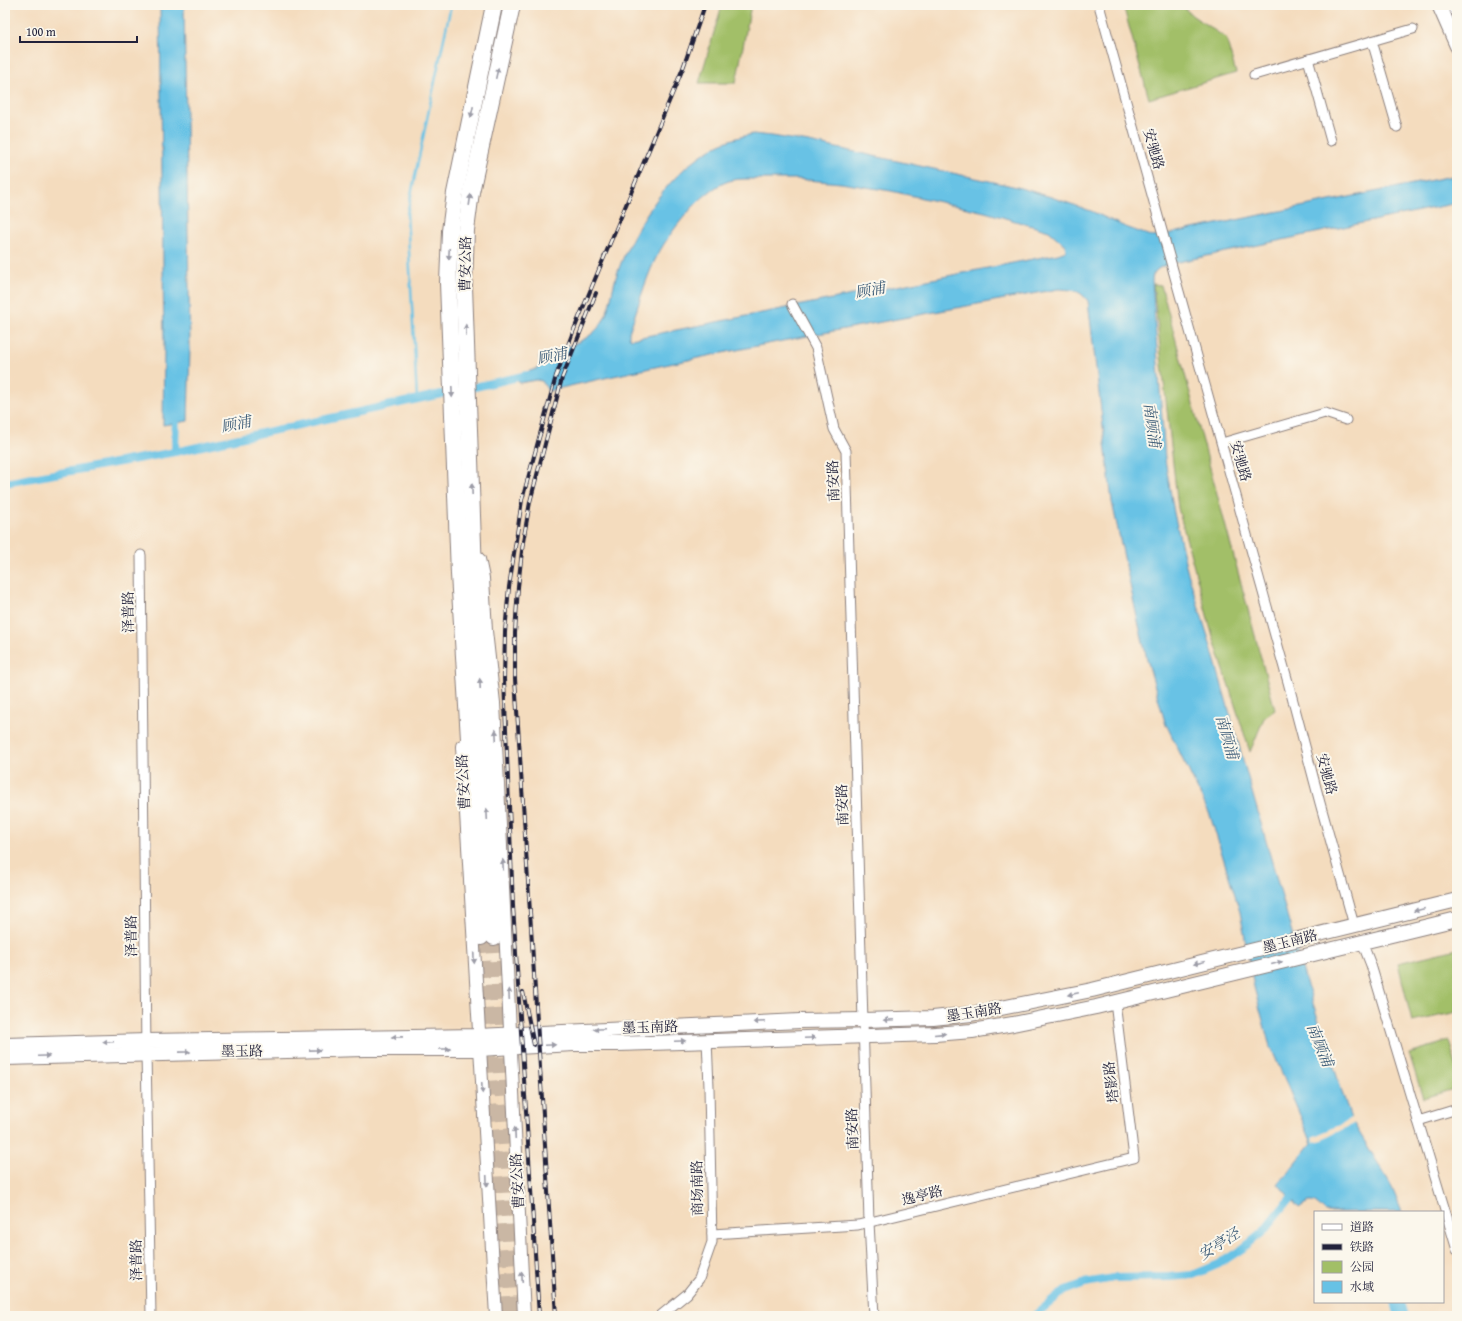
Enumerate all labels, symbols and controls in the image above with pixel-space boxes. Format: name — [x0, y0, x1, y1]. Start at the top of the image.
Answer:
scale bar — [20, 18, 137, 44]
text: 100 m — [26, 23, 56, 40]
one-way arrow — [494, 67, 500, 79]
one-way arrow — [468, 105, 474, 118]
street label: 安驰路 — [1139, 126, 1169, 172]
one-way arrow — [467, 194, 473, 206]
street label: 曹安公路 — [455, 236, 475, 292]
one-way arrow — [446, 248, 453, 260]
water label: 顾浦 — [853, 276, 890, 303]
one-way arrow — [463, 323, 469, 336]
water label: 顾浦 — [535, 341, 572, 369]
one-way arrow — [449, 386, 455, 399]
water label: 南顾浦 — [1139, 401, 1166, 452]
water label: 顾浦 — [219, 409, 256, 437]
street label: 安驰路 — [1226, 438, 1256, 484]
street label: 南安路 — [822, 460, 844, 502]
one-way arrow — [469, 482, 475, 495]
street label: 泽普路 — [118, 591, 138, 633]
one-way arrow — [477, 678, 484, 690]
water label: 南顾浦 — [1211, 712, 1245, 764]
one-way arrow — [492, 729, 499, 741]
street label: 安驰路 — [1312, 751, 1342, 797]
street label: 曹安公路 — [452, 754, 474, 810]
street label: 南安路 — [831, 784, 853, 826]
one-way arrow — [484, 808, 491, 820]
one-way arrow — [499, 859, 506, 871]
one-way arrow — [1413, 907, 1425, 913]
street label: 泽普路 — [121, 915, 141, 957]
street label: 墨玉南路 — [1260, 925, 1320, 957]
one-way arrow — [470, 952, 477, 964]
one-way arrow — [1271, 960, 1283, 966]
one-way arrow — [1193, 961, 1206, 967]
one-way arrow — [505, 988, 512, 1000]
one-way arrow — [1067, 991, 1079, 997]
street label: 墨玉南路 — [945, 998, 1003, 1026]
street label: 墨玉南路 — [622, 1016, 678, 1038]
one-way arrow — [883, 1016, 895, 1023]
one-way arrow — [753, 1019, 765, 1026]
water label: 南顾浦 — [1302, 1020, 1340, 1072]
one-way arrow — [593, 1026, 605, 1033]
one-way arrow — [934, 1030, 946, 1037]
one-way arrow — [390, 1034, 403, 1040]
one-way arrow — [804, 1035, 817, 1041]
one-way arrow — [674, 1038, 686, 1045]
one-way arrow — [101, 1039, 114, 1045]
street label: 墨玉路 — [221, 1041, 263, 1061]
one-way arrow — [544, 1042, 557, 1048]
one-way arrow — [309, 1046, 321, 1053]
one-way arrow — [439, 1046, 452, 1052]
one-way arrow — [179, 1049, 192, 1055]
one-way arrow — [38, 1053, 50, 1060]
street label: 塔影路 — [1099, 1060, 1123, 1104]
one-way arrow — [479, 1082, 486, 1094]
street label: 南安路 — [841, 1108, 863, 1150]
one-way arrow — [512, 1126, 518, 1139]
street label: 曹安公路 — [506, 1153, 528, 1209]
street label: 商场南路 — [687, 1160, 707, 1216]
one-way arrow — [484, 1175, 491, 1187]
street label: 逸亭路 — [899, 1180, 945, 1210]
legend — [1314, 1211, 1444, 1303]
text: 道路 — [1350, 1218, 1374, 1235]
water label: 安亭泾 — [1194, 1222, 1244, 1264]
text: 铁路 — [1350, 1238, 1374, 1255]
street label: 泽普路 — [126, 1239, 146, 1281]
text: 公园 — [1350, 1258, 1374, 1275]
one-way arrow — [519, 1270, 525, 1283]
text: 水域 — [1350, 1278, 1374, 1295]

